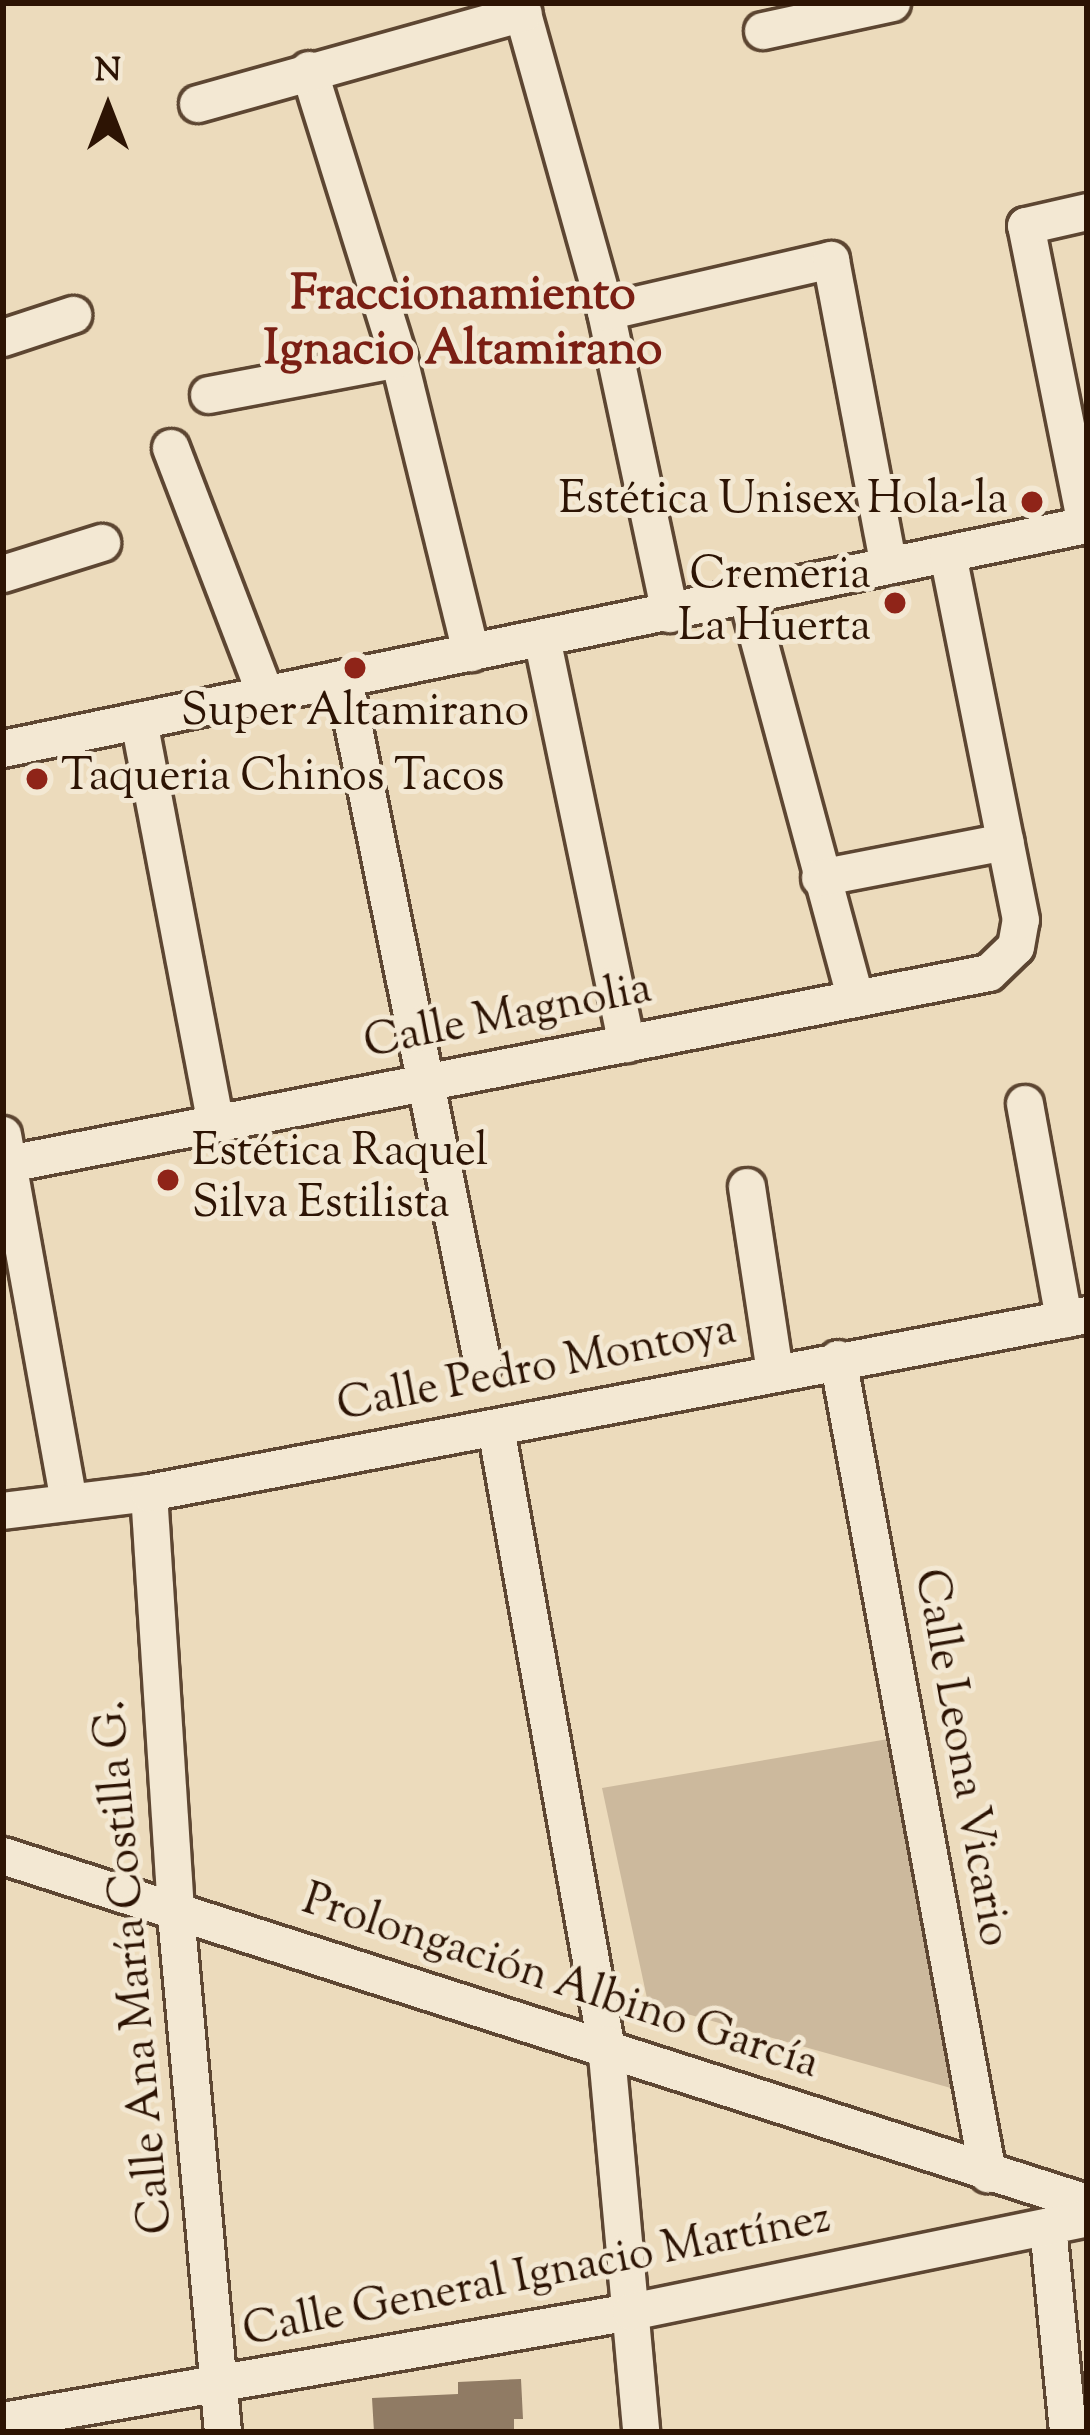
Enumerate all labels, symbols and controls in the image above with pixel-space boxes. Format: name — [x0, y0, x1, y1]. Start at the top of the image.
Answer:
north arrow — [48, 48, 168, 168]
text: N — [95, 48, 121, 96]
district label: Fraccionamiento Ignacio Altamirano — [264, 267, 662, 380]
place label: Estética Unisex Hola-la — [559, 475, 1008, 529]
marker: Estética Unisex Hola-la — [1019, 489, 1045, 515]
place label: Cremeria La Huerta — [678, 550, 871, 656]
marker: Cremeria La Huerta — [882, 590, 908, 616]
marker: Super Altamirano — [342, 655, 368, 681]
place label: Super Altamirano — [181, 687, 529, 741]
place label: Taqueria Chinos Tacos — [61, 752, 504, 806]
marker: Taqueria Chinos Tacos — [24, 766, 50, 792]
street label: Calle Magnolia — [360, 964, 656, 1072]
place label: Estética Raquel Silva Estilista — [192, 1127, 488, 1233]
marker: Estética Raquel Silva Estilista — [155, 1167, 181, 1193]
street label: Calle Pedro Montoya — [333, 1305, 741, 1435]
street label: Calle Leona Vicario — [900, 1565, 1020, 1951]
street label: Calle Ana María Costilla G. — [86, 1698, 186, 2236]
street label: Prolongación Albino García — [295, 1875, 825, 2093]
street label: Calle General Ignacio Martínez — [239, 2193, 835, 2361]

